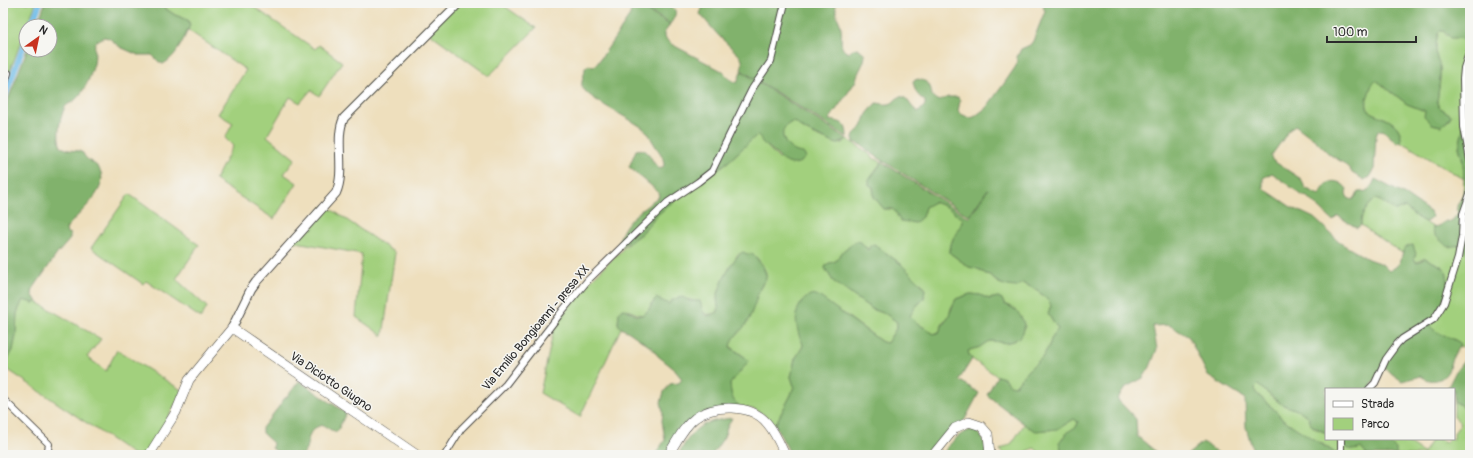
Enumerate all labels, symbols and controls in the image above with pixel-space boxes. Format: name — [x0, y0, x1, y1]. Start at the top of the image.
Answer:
north arrow — [18, 18, 58, 58]
scale bar — [1327, 18, 1416, 44]
text: N — [37, 23, 50, 38]
text: 100 m — [1333, 25, 1368, 40]
street label: Via Emilio Bongioanni - presa XX — [479, 262, 593, 394]
street label: Via Diciotto Giugno — [287, 349, 376, 415]
legend — [1325, 388, 1455, 440]
text: Strada — [1361, 397, 1395, 412]
text: Parco — [1361, 417, 1390, 432]

